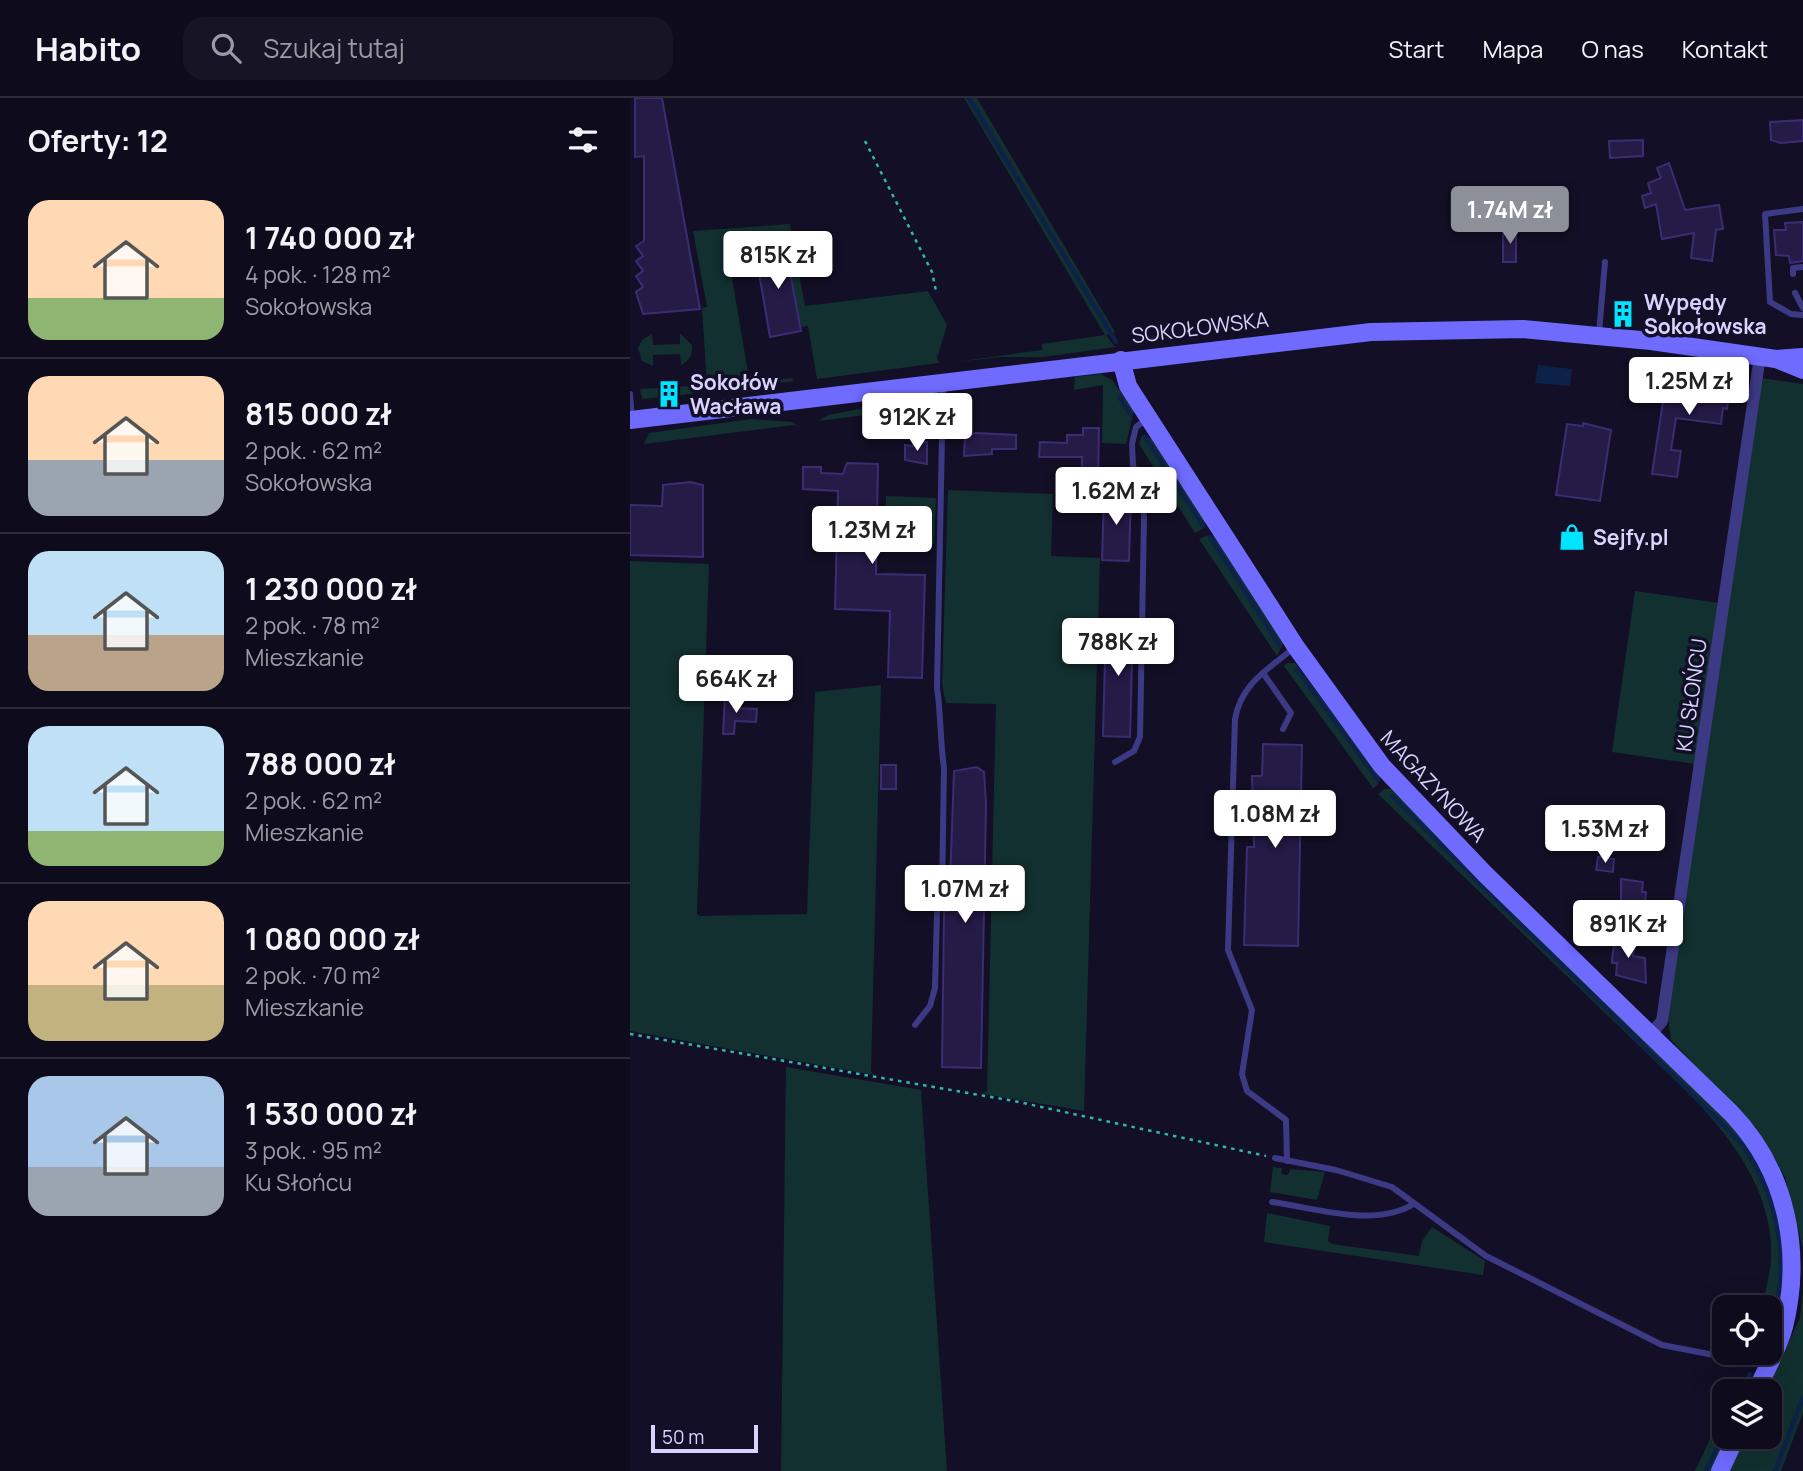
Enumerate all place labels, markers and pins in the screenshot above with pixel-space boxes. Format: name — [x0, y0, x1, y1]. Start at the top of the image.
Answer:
pin: 1.74M zł — [1438, 186, 1582, 246]
pin: 815K zł — [713, 232, 843, 291]
place label: Wypędy Sokołowska — [1644, 288, 1767, 340]
building icon: Wypędy Sokołowska — [1608, 299, 1638, 329]
pin: 1.25M zł — [1617, 358, 1761, 417]
place label: Sokołów Wacława — [690, 368, 781, 420]
building icon: Sokołów Wacława — [654, 379, 684, 409]
pin: 912K zł — [852, 394, 982, 453]
pin: 1.62M zł — [1044, 468, 1188, 527]
pin: 1.23M zł — [800, 506, 944, 566]
shop icon: Sejfy.pl — [1557, 522, 1587, 552]
place label: Sejfy.pl — [1593, 523, 1669, 551]
pin: 788K zł — [1053, 618, 1183, 678]
pin: 664K zł — [671, 656, 801, 715]
pin: 1.08M zł — [1203, 790, 1347, 850]
pin: 1.53M zł — [1533, 806, 1677, 865]
pin: 1.07M zł — [893, 866, 1037, 925]
pin: 891K zł — [1563, 900, 1693, 960]

